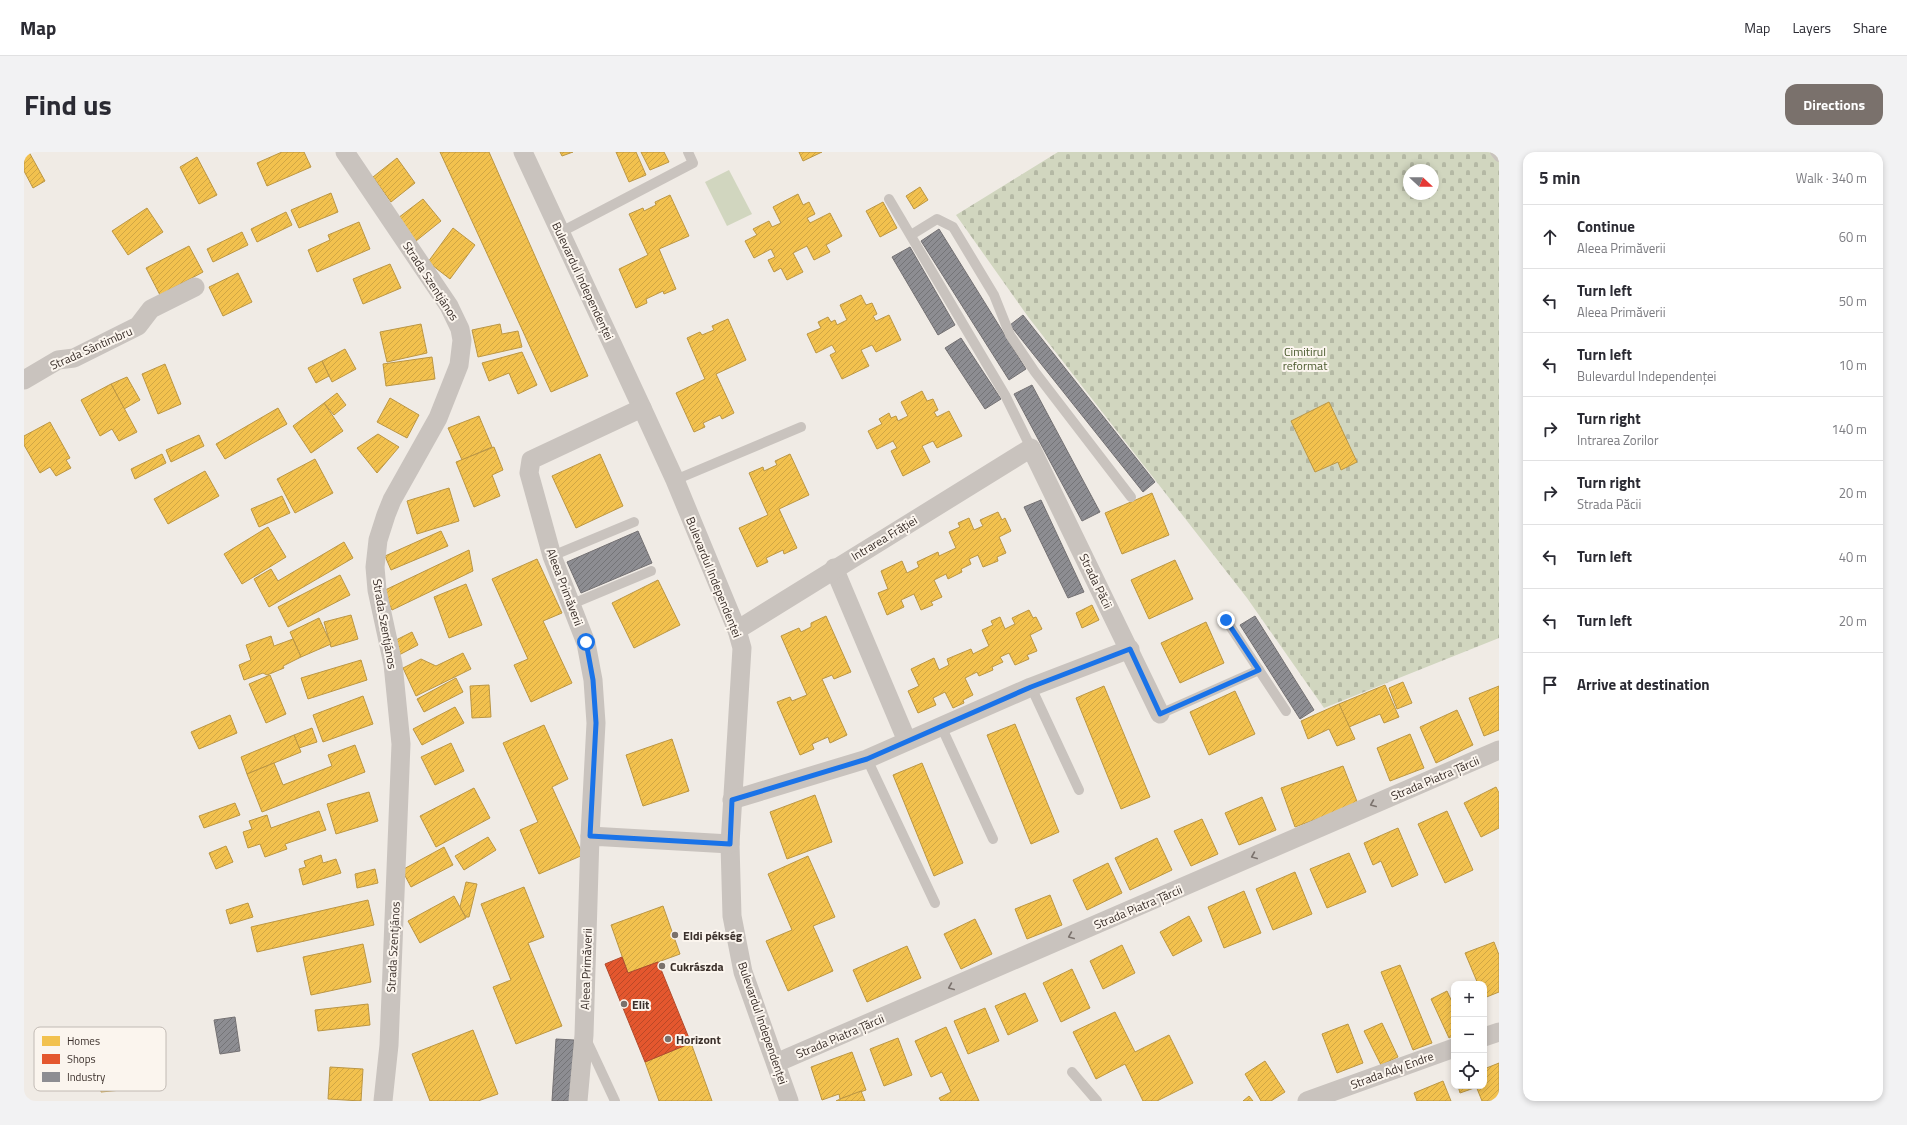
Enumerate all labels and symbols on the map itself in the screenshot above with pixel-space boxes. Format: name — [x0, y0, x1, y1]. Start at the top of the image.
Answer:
north arrow — [1403, 164, 1439, 200]
street label: Bulevardul Independenței — [547, 219, 619, 343]
street label: Strada Szentjános — [398, 238, 464, 325]
street label: Strada Sântimbru — [47, 321, 135, 375]
park label: Cimitirul reformat — [1283, 342, 1328, 375]
street label: Intrarea Frăției — [847, 511, 921, 565]
street label: Bulevardul Independenței — [681, 514, 747, 640]
street label: Aleea Primăverii — [541, 545, 589, 629]
street label: Strada Păcii — [1074, 550, 1118, 612]
street label: Strada Szentjános — [368, 577, 402, 671]
route end — [1217, 611, 1235, 629]
route start — [577, 633, 595, 651]
street label: Strada Piatra Țărcii — [1388, 751, 1482, 805]
one-way arrow — [1370, 800, 1377, 808]
one-way arrow — [1251, 851, 1258, 859]
street label: Strada Piatra Țărcii — [1091, 880, 1185, 934]
street label: Strada Szentjános — [381, 900, 405, 993]
place label: Eldi pékség — [683, 926, 743, 945]
street label: Aleea Primăverii — [575, 928, 597, 1010]
marker: Eldi pékség — [670, 930, 680, 940]
one-way arrow — [1067, 931, 1074, 939]
place label: Cukrászda — [670, 957, 724, 976]
street label: Bulevardul Independenței — [733, 959, 793, 1087]
marker: Cukrászda — [657, 961, 667, 971]
one-way arrow — [948, 983, 955, 991]
place label: Elit — [632, 995, 650, 1014]
marker: Elit — [619, 999, 629, 1009]
street label: Strada Piatra Țărcii — [793, 1009, 887, 1063]
legend — [34, 1027, 166, 1091]
place label: Horizont — [676, 1030, 721, 1049]
text: Homes — [67, 1033, 100, 1049]
marker: Horizont — [663, 1034, 673, 1044]
street label: Strada Ady Endre — [1348, 1046, 1436, 1094]
text: Shops — [67, 1051, 96, 1067]
text: Industry — [67, 1069, 106, 1085]

